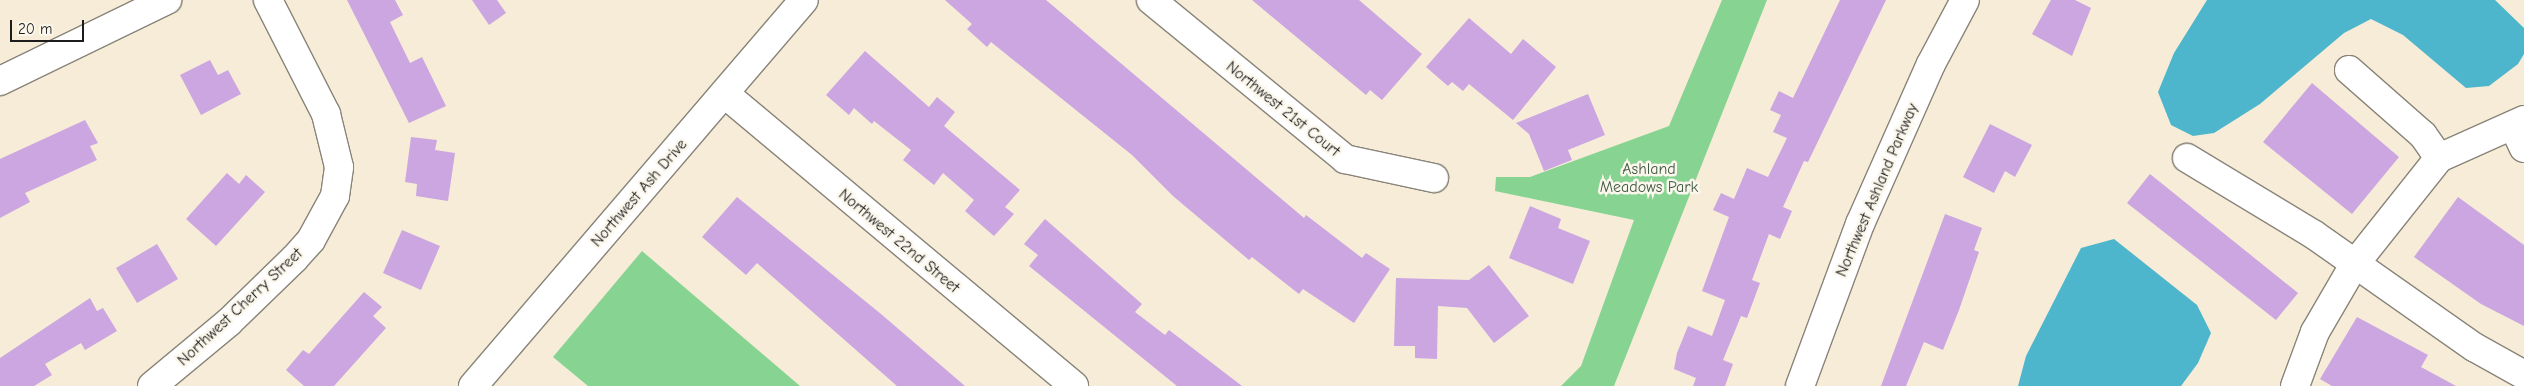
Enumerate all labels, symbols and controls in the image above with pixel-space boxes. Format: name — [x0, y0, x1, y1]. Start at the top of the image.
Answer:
scale bar — [12, 10, 86, 42]
text: 20 m — [18, 20, 52, 38]
street label: Northwest 21st Court — [1222, 57, 1344, 161]
street label: Northwest Ashland Parkway — [1832, 100, 1922, 280]
street label: Northwest Ash Drive — [587, 135, 691, 251]
park label: Ashland Meadows Park — [1600, 159, 1698, 197]
street label: Northwest 22nd Street — [835, 185, 963, 297]
street label: Northwest Cherry Street — [173, 244, 307, 370]

